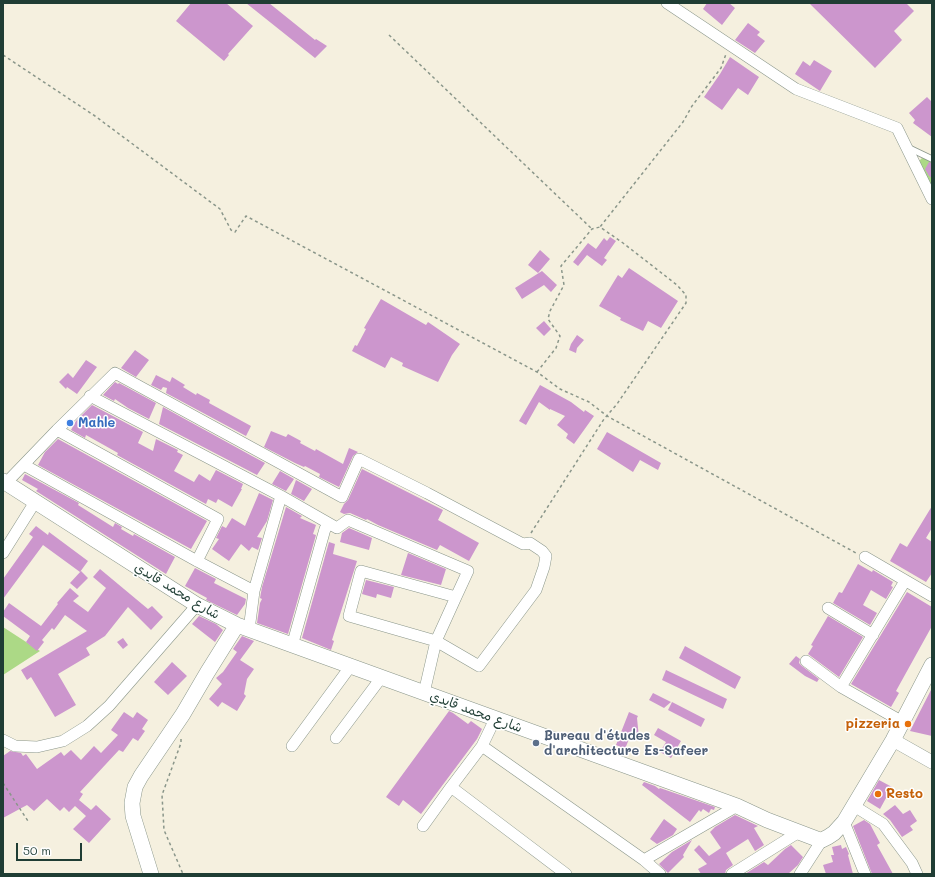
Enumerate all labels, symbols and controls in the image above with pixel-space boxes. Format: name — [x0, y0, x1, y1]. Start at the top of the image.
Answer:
place label: Mahle — [78, 415, 115, 431]
marker: Mahle — [65, 418, 75, 428]
street label: شارع محمد قايدي — [131, 559, 223, 623]
street label: شارع محمد قايدي — [428, 688, 524, 736]
place label: pizzeria — [846, 716, 900, 732]
marker: pizzeria — [903, 719, 913, 729]
place label: Bureau d'études d'architecture Es-Safeer — [544, 728, 708, 759]
marker: Bureau d'études d'architecture Es-Safeer — [531, 738, 541, 748]
place label: Resto — [886, 786, 923, 802]
marker: Resto — [873, 789, 883, 799]
scale bar — [18, 835, 84, 861]
text: 50 m — [23, 842, 51, 858]

